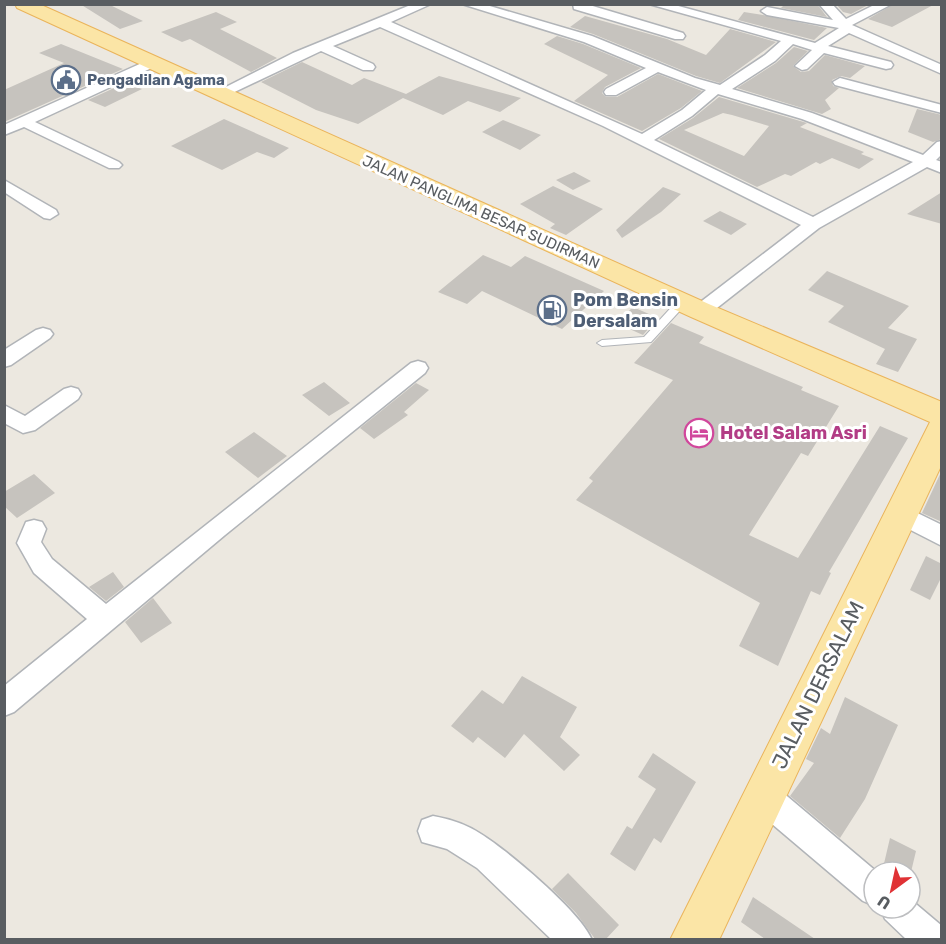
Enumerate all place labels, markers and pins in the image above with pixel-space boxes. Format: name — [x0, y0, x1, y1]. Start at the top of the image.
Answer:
public building icon: Pengadilan Agama — [50, 64, 82, 96]
place label: Pengadilan Agama — [87, 71, 225, 89]
place label: Pom Bensin Dersalam — [573, 289, 678, 332]
fuel station icon: Pom Bensin Dersalam — [536, 294, 568, 326]
hotel icon: Hotel Salam Asri — [683, 417, 715, 449]
place label: Hotel Salam Asri — [720, 422, 867, 444]

